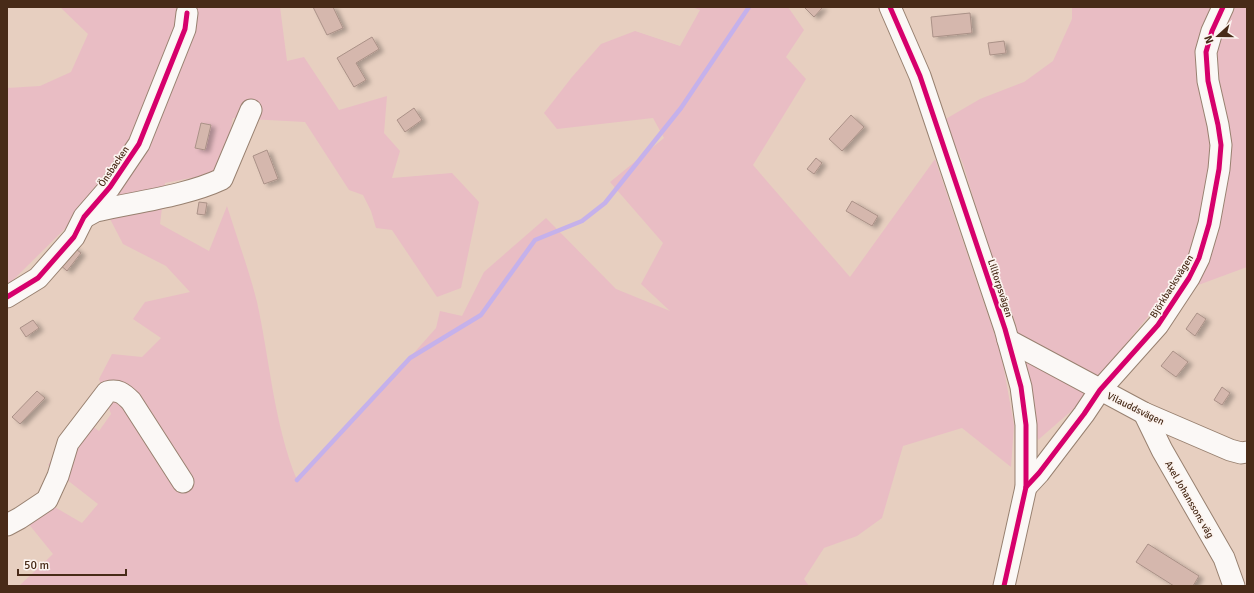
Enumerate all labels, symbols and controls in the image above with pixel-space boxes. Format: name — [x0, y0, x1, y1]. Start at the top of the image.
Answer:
north arrow — [1198, 16, 1238, 56]
text: N — [1202, 34, 1217, 45]
street label: Önsbacken — [96, 144, 132, 189]
street label: Björkbacksvägen — [1148, 253, 1196, 320]
street label: Lilltorpsvägen — [985, 258, 1015, 319]
street label: Vilauddsvägen — [1105, 390, 1166, 428]
street label: Axel Johanssons väg — [1162, 459, 1216, 540]
scale bar — [18, 551, 126, 577]
text: 50 m — [24, 558, 49, 573]

